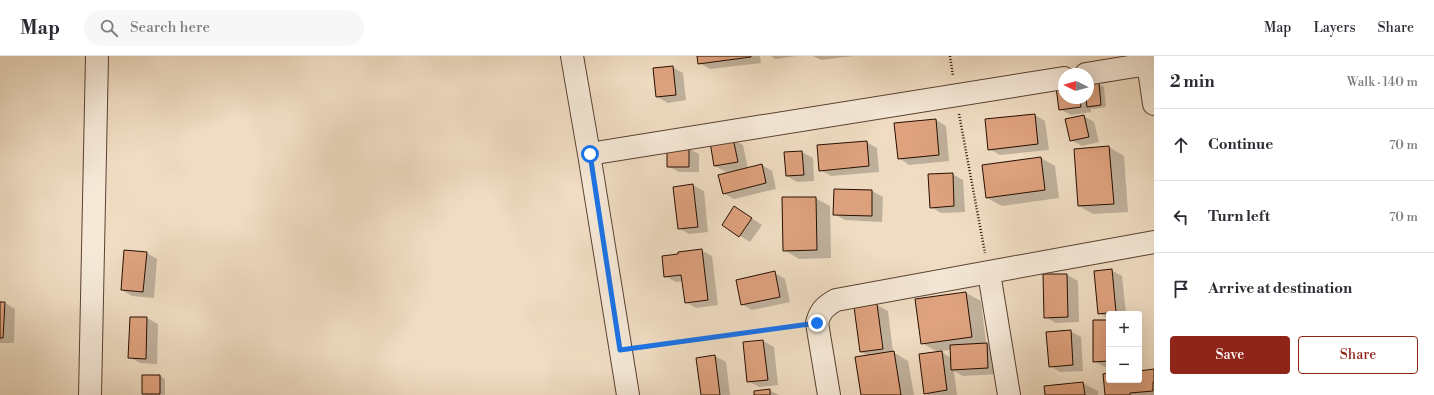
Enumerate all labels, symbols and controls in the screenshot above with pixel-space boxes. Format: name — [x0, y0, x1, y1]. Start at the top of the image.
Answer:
search box — [84, 10, 364, 46]
text: Map — [20, 16, 60, 40]
icon: search — [98, 17, 120, 39]
text: Search here — [130, 18, 210, 37]
text: Map — [1264, 19, 1291, 37]
text: Layers — [1313, 19, 1356, 37]
text: Share — [1378, 19, 1414, 37]
north arrow — [1058, 68, 1094, 104]
text: 2 min — [1170, 71, 1215, 93]
text: Walk · 140 m — [1347, 74, 1418, 90]
icon: ahead — [1170, 134, 1192, 156]
text: Continue — [1208, 135, 1273, 154]
text: 70 m — [1389, 137, 1418, 153]
route start — [581, 145, 599, 163]
icon: left — [1170, 206, 1192, 228]
text: Turn left — [1208, 207, 1270, 226]
text: 70 m — [1389, 209, 1418, 225]
icon: arrive — [1170, 278, 1192, 300]
text: Arrive at destination — [1208, 279, 1352, 298]
map controls — [1106, 311, 1142, 383]
button: + — [1106, 311, 1142, 347]
route end — [808, 314, 826, 332]
button: Save — [1170, 336, 1290, 374]
button: Share — [1298, 336, 1418, 374]
button: − — [1106, 347, 1142, 383]

